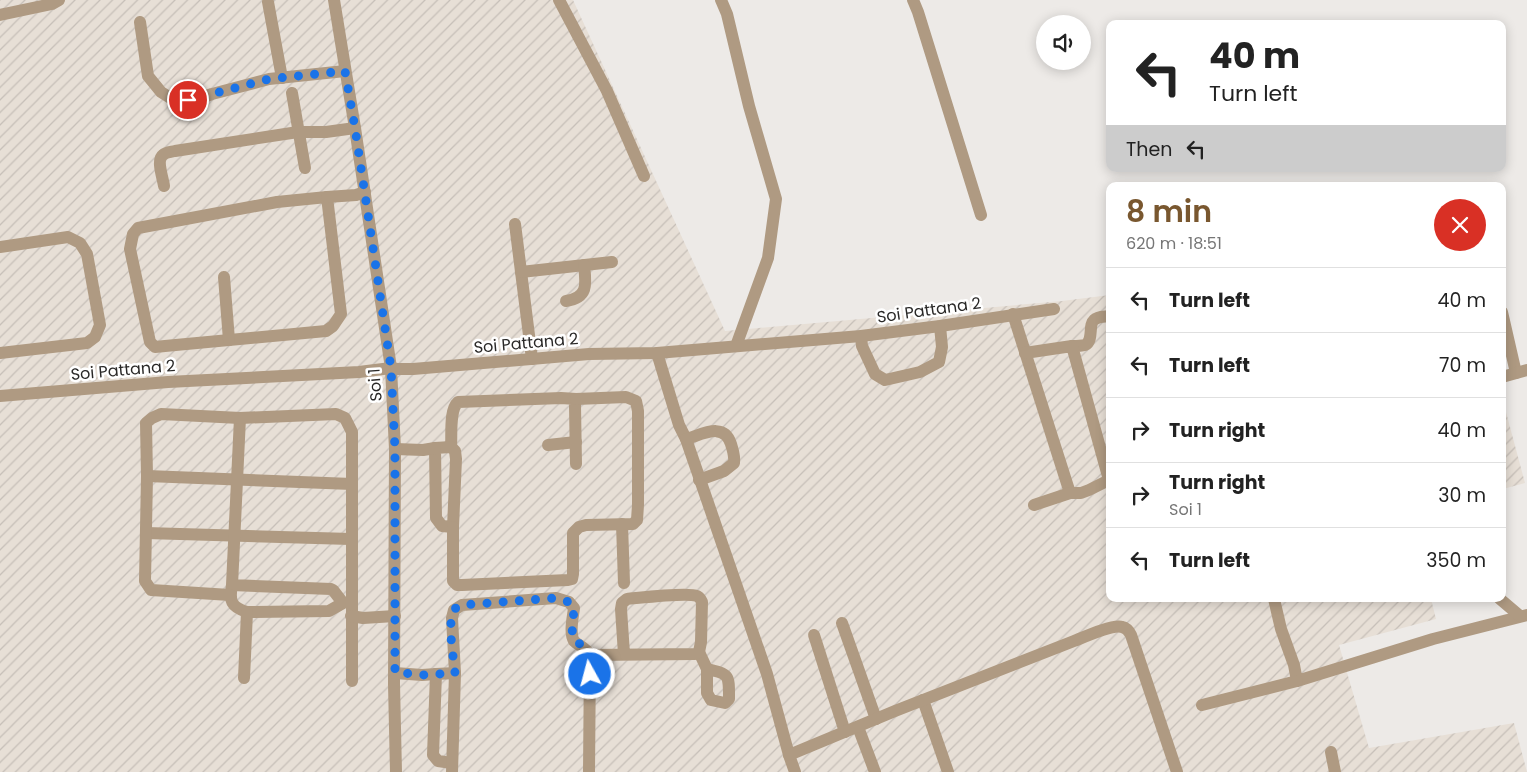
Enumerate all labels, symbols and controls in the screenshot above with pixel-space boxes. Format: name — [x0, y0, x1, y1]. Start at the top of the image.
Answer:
map controls — [1036, 15, 1091, 70]
button: sound — [1036, 15, 1091, 70]
text: 40 m — [1209, 31, 1300, 80]
icon: left — [1126, 40, 1191, 105]
text: Turn left — [1209, 78, 1297, 109]
pin — [167, 79, 209, 121]
icon: arrive — [174, 86, 202, 114]
icon: left — [1182, 135, 1210, 163]
text: Then — [1126, 136, 1172, 163]
text: 8 min — [1126, 190, 1212, 233]
button: close — [1434, 199, 1486, 251]
text: 620 m · 18:51 — [1126, 232, 1222, 255]
icon: left — [1126, 286, 1154, 314]
text: Turn left — [1169, 287, 1250, 314]
text: 40 m — [1437, 287, 1486, 314]
street label: Soi Pattana 2 — [875, 291, 983, 329]
street label: Soi Pattana 2 — [473, 327, 579, 359]
icon: left — [1126, 351, 1154, 379]
text: Turn left — [1169, 352, 1250, 379]
text: 70 m — [1439, 352, 1486, 379]
street label: Soi Pattana 2 — [70, 354, 176, 386]
street label: Soi 1 — [362, 368, 388, 402]
icon: right — [1126, 416, 1154, 444]
text: Turn right — [1169, 417, 1265, 444]
text: 40 m — [1437, 417, 1486, 444]
text: Turn right — [1169, 469, 1265, 496]
icon: right — [1126, 481, 1154, 509]
text: 30 m — [1438, 482, 1486, 509]
text: Soi 1 — [1169, 498, 1202, 521]
icon: left — [1126, 546, 1154, 574]
text: Turn left — [1169, 547, 1250, 574]
text: 350 m — [1426, 547, 1486, 574]
position arrow — [563, 647, 615, 699]

